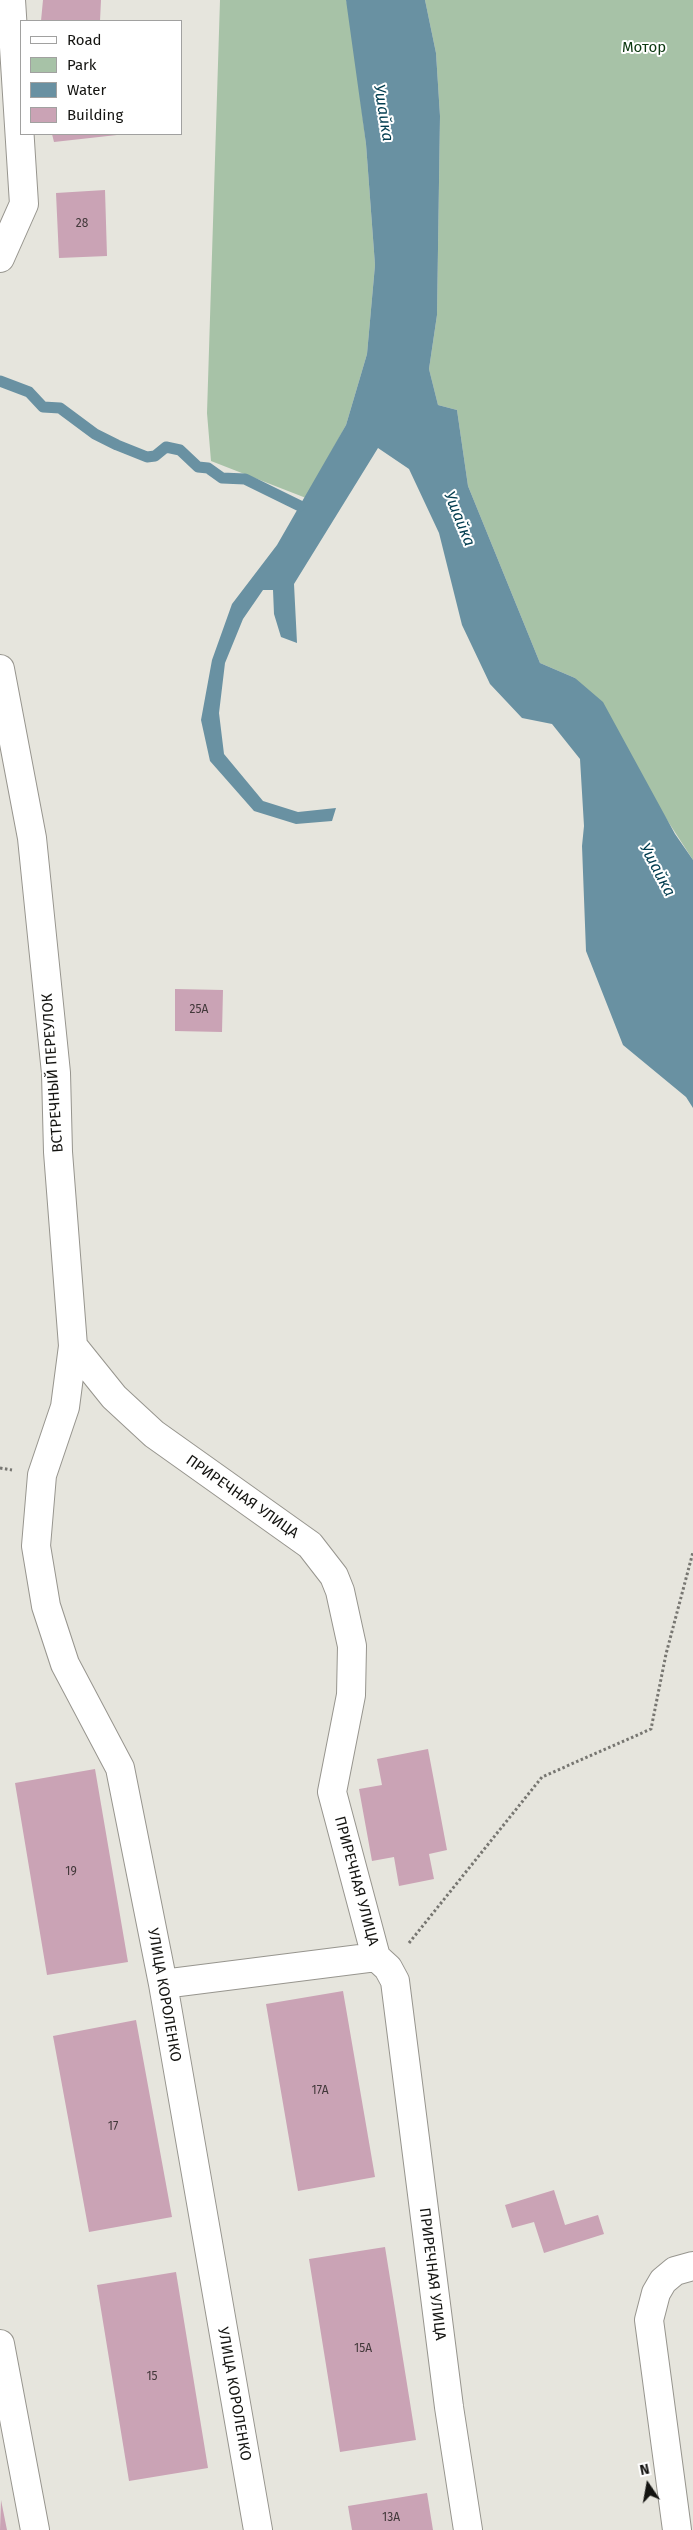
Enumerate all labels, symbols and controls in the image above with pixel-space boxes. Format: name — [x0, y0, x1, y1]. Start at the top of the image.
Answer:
legend — [20, 20, 182, 135]
text: Road — [67, 31, 102, 49]
park label: Мотор — [622, 39, 666, 57]
text: Park — [67, 56, 97, 74]
text: Water — [67, 81, 106, 99]
water label: Ушайка — [369, 83, 397, 143]
text: Building — [67, 106, 123, 124]
house number: 28 — [76, 217, 88, 231]
water label: Ушайка — [439, 489, 479, 549]
water label: Ушайка — [635, 840, 679, 900]
street label: ВСТРЕЧНЫЙ ПЕРЕУЛОК — [38, 993, 68, 1153]
house number: 25А — [190, 1003, 208, 1017]
street label: ПРИРЕЧНАЯ УЛИЦА — [182, 1451, 302, 1543]
street label: ПРИРЕЧНАЯ УЛИЦА — [330, 1814, 382, 1948]
house number: 19 — [65, 1865, 77, 1879]
street label: УЛИЦА КОРОЛЕНКО — [143, 1927, 185, 2063]
house number: 17А — [311, 2084, 329, 2098]
house number: 17 — [108, 2120, 118, 2134]
street label: ПРИРЕЧНАЯ УЛИЦА — [415, 2207, 449, 2341]
street label: УЛИЦА КОРОЛЕНКО — [213, 2326, 255, 2462]
house number: 15А — [354, 2342, 372, 2356]
house number: 15 — [146, 2370, 158, 2384]
north arrow — [623, 2460, 673, 2510]
text: N — [638, 2461, 651, 2479]
house number: 13А — [382, 2511, 400, 2525]

